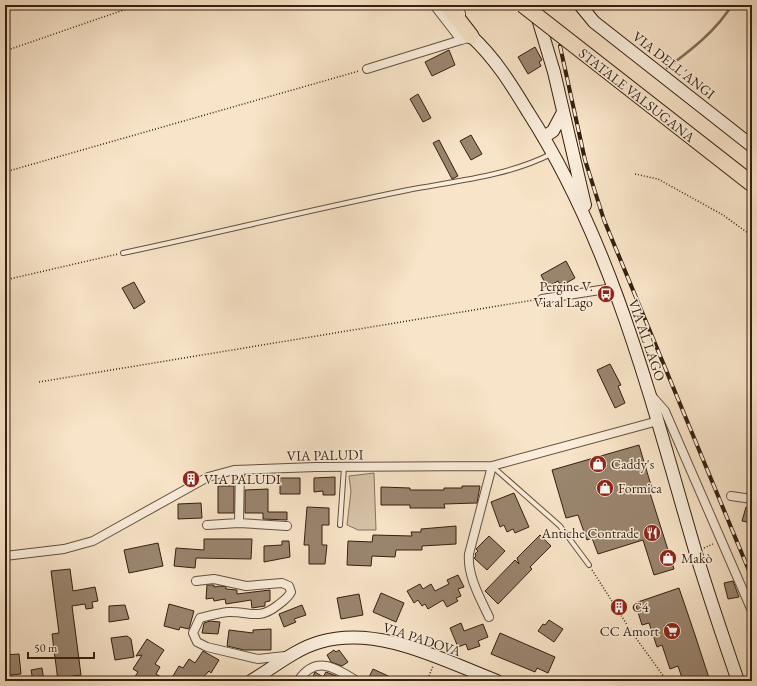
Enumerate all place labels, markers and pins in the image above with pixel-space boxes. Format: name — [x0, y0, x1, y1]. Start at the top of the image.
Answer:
place label: Pergine V. Via al Lago — [534, 277, 593, 311]
bus stop icon: Pergine V. Via al Lago — [596, 284, 616, 304]
shop icon: Caddy's — [588, 454, 608, 474]
place label: Caddy's — [611, 455, 655, 473]
building icon: VIA PALUDI — [181, 469, 201, 489]
place label: VIA PALUDI — [204, 470, 281, 488]
shop icon: Formica — [595, 478, 615, 498]
place label: Formica — [618, 479, 662, 497]
restaurant icon: Antiche Contrade — [642, 523, 662, 543]
place label: Antiche Contrade — [540, 524, 640, 542]
shop icon: Makò — [658, 548, 678, 568]
place label: Makò — [681, 549, 712, 567]
building icon: C4 — [609, 597, 629, 617]
place label: C4 — [632, 598, 649, 616]
supermarket icon: CC Amort — [662, 621, 682, 641]
place label: CC Amort — [600, 622, 660, 640]

